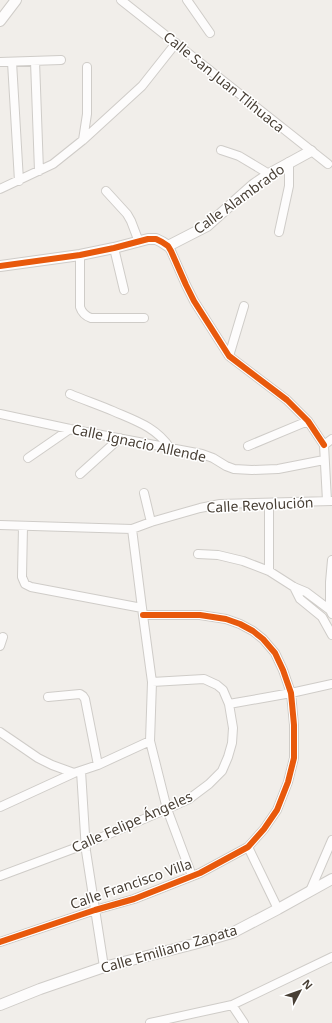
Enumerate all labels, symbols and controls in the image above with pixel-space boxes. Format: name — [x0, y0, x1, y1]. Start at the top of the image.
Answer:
street label: Calle San Juan Tlihuaca — [160, 27, 289, 136]
street label: Calle Alambrado — [189, 159, 288, 238]
street label: Calle Ignacio Allende — [70, 419, 208, 466]
street label: Calle Revolución — [206, 492, 314, 517]
street label: Calle Felipe Ángeles — [68, 786, 195, 857]
street label: Calle Francisco Villa — [67, 854, 194, 913]
street label: Calle Emiliano Zapata — [98, 920, 239, 977]
north arrow — [280, 971, 320, 1011]
text: N — [299, 976, 317, 992]

